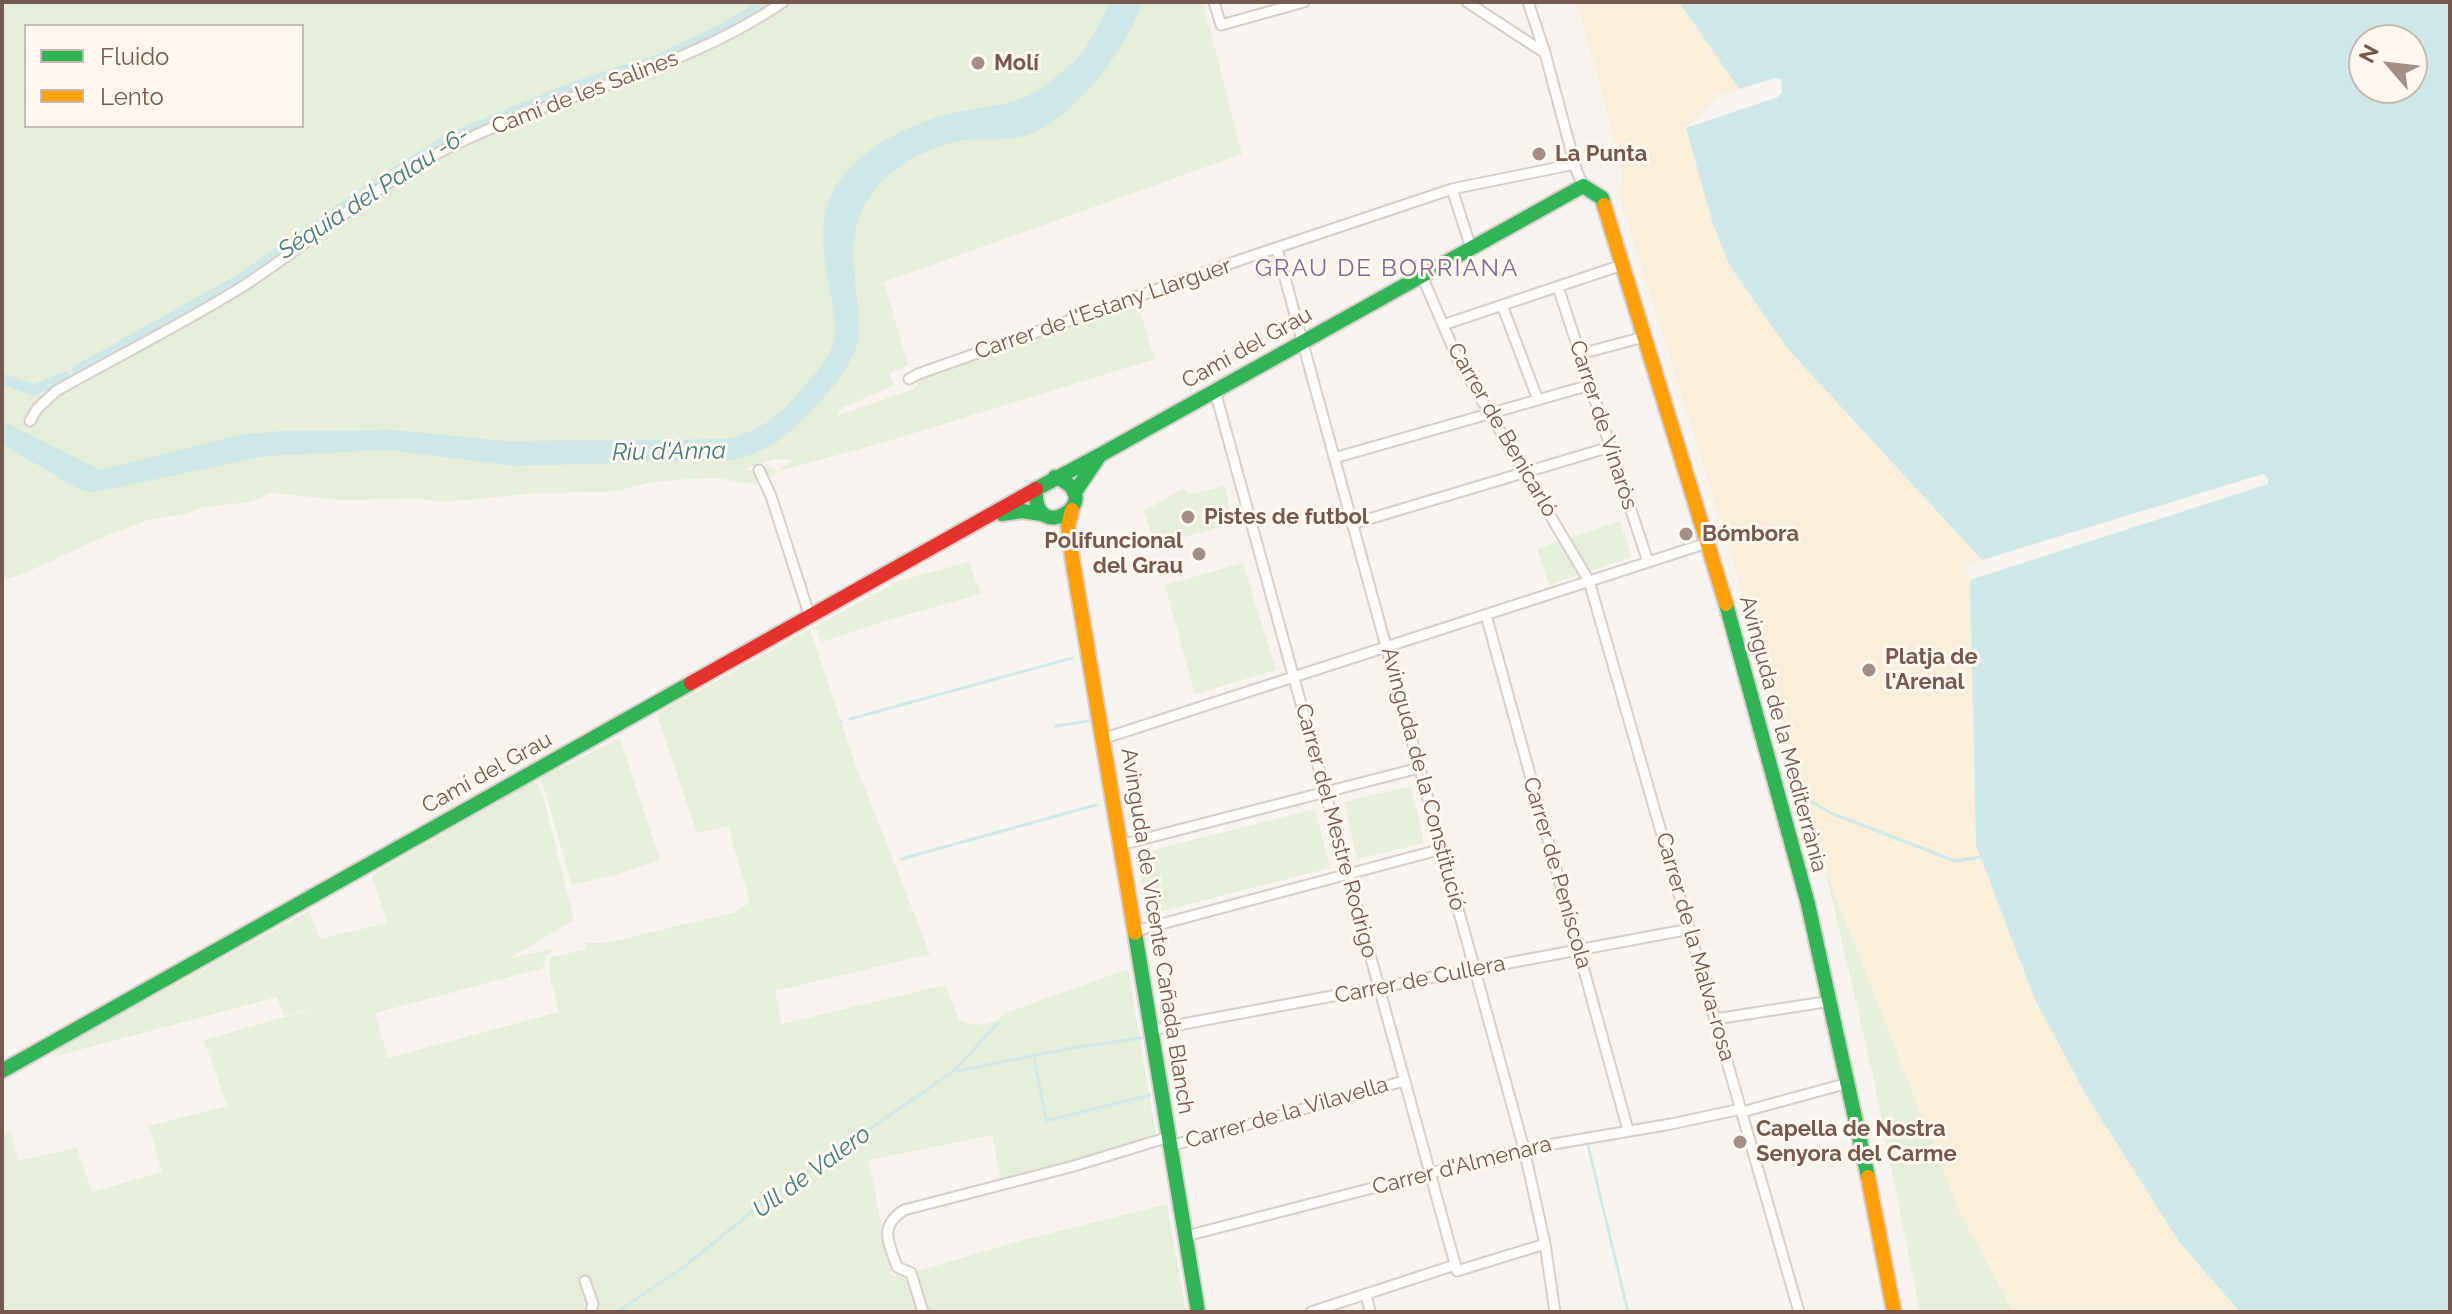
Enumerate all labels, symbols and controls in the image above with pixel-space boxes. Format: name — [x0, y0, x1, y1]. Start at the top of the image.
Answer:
legend — [24, 24, 304, 128]
north arrow — [2348, 24, 2428, 104]
text: N — [2353, 40, 2384, 67]
text: Fluido — [100, 42, 169, 71]
street label: Camí de les Salines — [488, 45, 682, 141]
place label: Molí — [994, 50, 1039, 76]
marker: Molí — [969, 54, 987, 72]
text: Lento — [100, 82, 164, 111]
water label: Séquia del Palau -6- — [273, 120, 475, 266]
place label: La Punta — [1555, 141, 1647, 167]
marker: La Punta — [1530, 145, 1548, 163]
street label: Carrer de l'Estany Llarguer — [971, 253, 1235, 365]
district label: GRAU DE BORRIANA — [1255, 255, 1519, 283]
street label: Camí del Grau — [1177, 301, 1317, 395]
street label: Carrer de Vinaròs — [1563, 337, 1643, 513]
street label: Carrer de Benicarló — [1441, 338, 1563, 522]
water label: Riu d'Anna — [612, 437, 726, 467]
place label: Pistes de futbol — [1204, 504, 1369, 530]
marker: Pistes de futbol — [1179, 508, 1197, 526]
place label: Bómbora — [1702, 521, 1799, 547]
marker: Bómbora — [1677, 525, 1695, 543]
place label: Polifuncional del Grau — [1044, 528, 1183, 580]
marker: Polifuncional del Grau — [1190, 545, 1208, 563]
street label: Avinguda de la Mediterrània — [1733, 593, 1833, 875]
street label: Avinguda de la Constitució — [1375, 644, 1471, 914]
place label: Platja de l'Arenal — [1885, 644, 1978, 696]
marker: Platja de l'Arenal — [1860, 661, 1878, 679]
street label: Carrer del Mestre Rodrigo — [1289, 701, 1383, 961]
street label: Camí del Grau — [417, 726, 557, 820]
street label: Avinguda de Vicente Cañada Blanch — [1115, 746, 1199, 1116]
street label: Carrer de Peníscola — [1517, 774, 1597, 972]
street label: Carrer de la Malva-rosa — [1650, 830, 1740, 1064]
street label: Carrer de Cullera — [1332, 951, 1508, 1009]
street label: Carrer de la Vilavella — [1183, 1071, 1391, 1155]
place label: Capella de Nostra Senyora del Carme — [1756, 1116, 1957, 1168]
water label: Ull de Valero — [748, 1120, 876, 1224]
street label: Carrer d'Almenara — [1370, 1131, 1554, 1201]
marker: Capella de Nostra Senyora del Carme — [1731, 1133, 1749, 1151]

